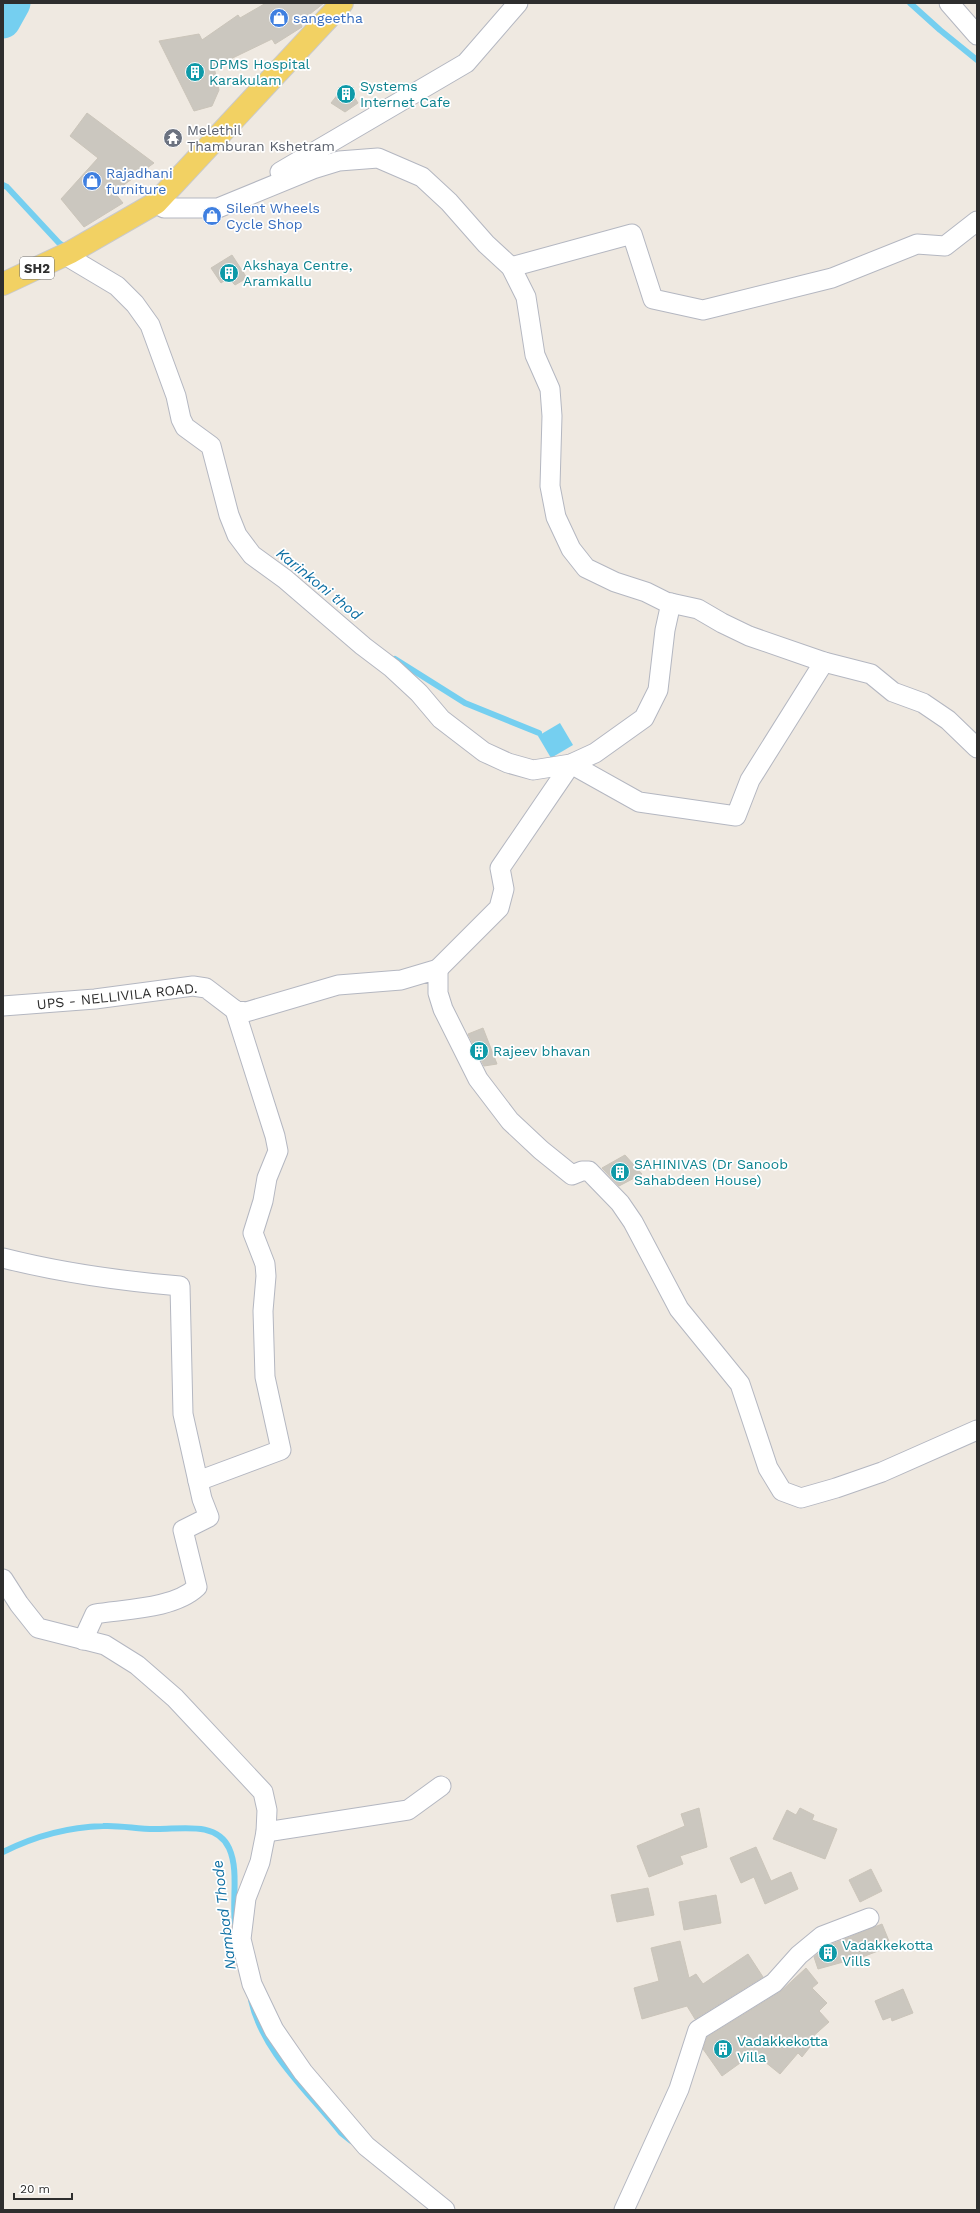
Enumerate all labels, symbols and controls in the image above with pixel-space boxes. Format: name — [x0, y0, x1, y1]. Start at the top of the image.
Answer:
shop icon: sangeetha — [268, 7, 290, 29]
place label: sangeetha — [293, 10, 363, 26]
place label: DPMS Hospital Karakulam — [209, 56, 311, 88]
building icon: DPMS Hospital Karakulam — [184, 61, 206, 83]
place label: Systems Internet Cafe — [360, 78, 450, 110]
building icon: Systems Internet Cafe — [335, 83, 357, 105]
place label: Melethil Thamburan Kshetram — [187, 122, 335, 154]
temple icon: Melethil Thamburan Kshetram — [162, 127, 184, 149]
place label: Rajadhani furniture — [106, 165, 173, 197]
shop icon: Rajadhani furniture — [81, 170, 103, 192]
place label: Silent Wheels Cycle Shop — [226, 200, 320, 232]
shop icon: Silent Wheels Cycle Shop — [201, 205, 223, 227]
road number: SH2 — [20, 257, 54, 279]
place label: Akshaya Centre, Aramkallu — [243, 257, 352, 289]
building icon: Akshaya Centre, Aramkallu — [218, 262, 240, 284]
water label: Karinkoni thod — [273, 544, 366, 624]
street label: UPS - NELLIVILA ROAD. — [36, 980, 198, 1012]
building icon: Rajeev bhavan — [468, 1040, 490, 1062]
place label: Rajeev bhavan — [493, 1043, 590, 1059]
place label: SAHINIVAS (Dr Sanoob Sahabdeen House) — [634, 1156, 788, 1188]
building icon: SAHINIVAS (Dr Sanoob Sahabdeen House) — [609, 1161, 631, 1183]
water label: Nambad Thode — [208, 1859, 240, 1971]
place label: Vadakkekotta Vills — [842, 1937, 933, 1969]
building icon: Vadakkekotta Vills — [817, 1942, 839, 1964]
place label: Vadakkekotta Villa — [737, 2033, 828, 2065]
building icon: Vadakkekotta Villa — [712, 2038, 734, 2060]
scale bar — [14, 2175, 72, 2201]
text: 20 m — [20, 2182, 50, 2196]

